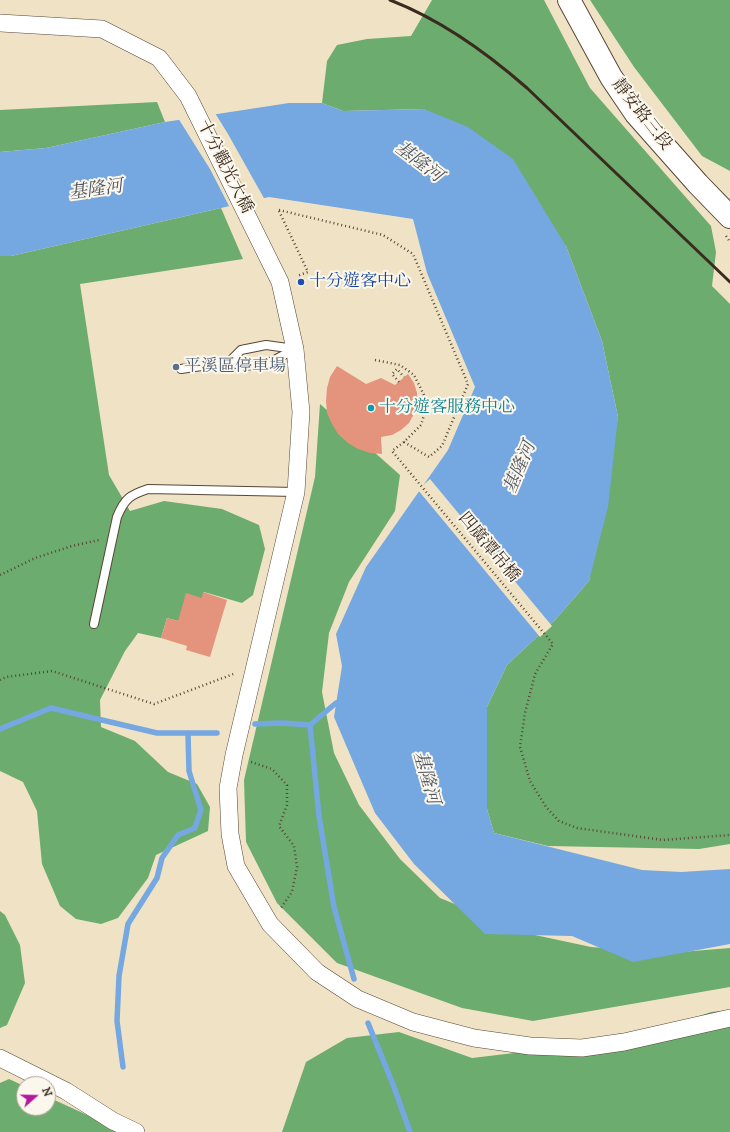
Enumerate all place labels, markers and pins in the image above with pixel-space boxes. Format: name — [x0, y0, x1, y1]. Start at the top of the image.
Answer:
place label: 十分遊客中心 — [309, 272, 411, 292]
marker: 十分遊客中心 — [296, 277, 306, 287]
place label: 平溪區停車場 — [184, 357, 286, 377]
marker: 平溪區停車場 — [171, 362, 181, 372]
place label: 十分遊客服務中心 — [379, 398, 515, 418]
marker: 十分遊客服務中心 — [366, 403, 376, 413]

